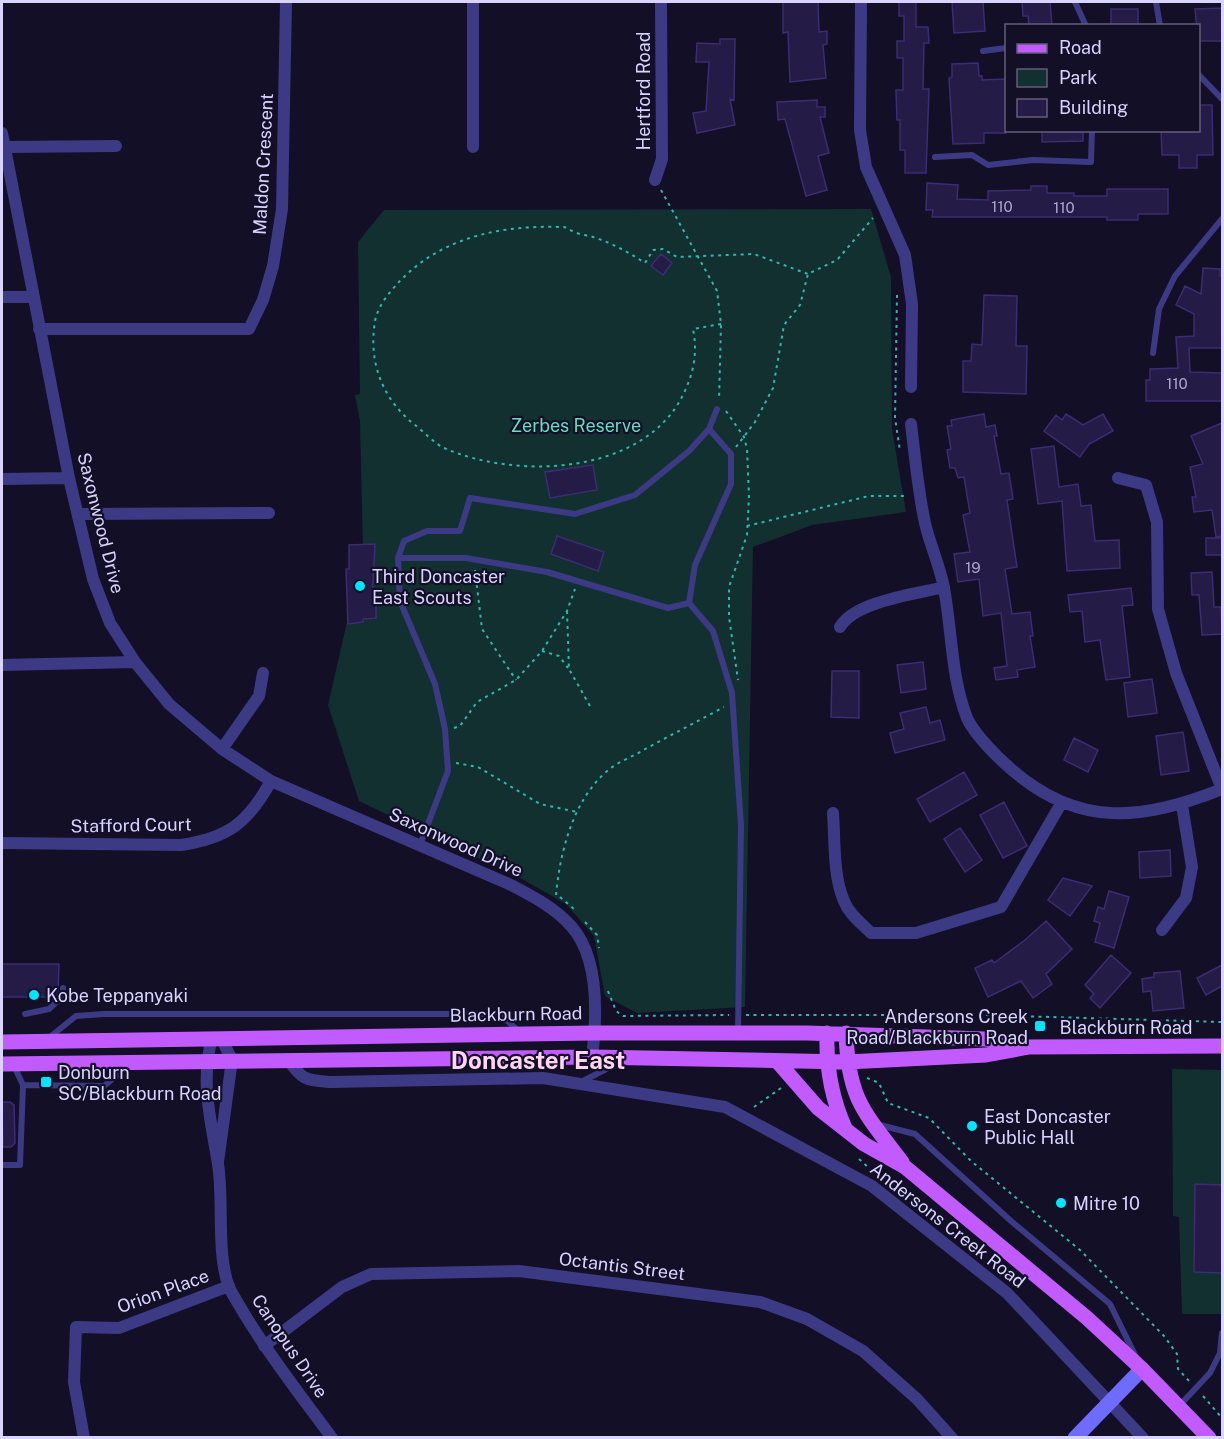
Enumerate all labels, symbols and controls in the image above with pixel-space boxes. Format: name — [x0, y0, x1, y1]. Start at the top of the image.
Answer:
legend — [1005, 24, 1200, 132]
street label: Hertford Road — [633, 32, 654, 150]
text: Road — [1059, 37, 1102, 58]
text: Park — [1059, 67, 1097, 88]
street label: Maldon Crescent — [249, 93, 277, 235]
text: Building — [1059, 97, 1128, 118]
house number: 110 — [991, 198, 1013, 215]
house number: 110 — [1053, 199, 1075, 216]
house number: 110 — [1166, 375, 1188, 392]
park label: Zerbes Reserve — [511, 415, 641, 436]
street label: Saxonwood Drive — [73, 450, 129, 596]
house number: 19 — [965, 559, 981, 576]
place label: Third Doncaster East Scouts — [372, 566, 505, 608]
marker: Third Doncaster East Scouts — [353, 579, 367, 593]
street label: Saxonwood Drive — [386, 803, 526, 881]
street label: Stafford Court — [70, 813, 192, 837]
place label: Kobe Teppanyaki — [46, 985, 188, 1006]
marker: Kobe Teppanyaki — [27, 988, 41, 1002]
street label: Blackburn Road — [449, 1002, 583, 1026]
place label: Andersons Creek Road/Blackburn Road — [846, 1006, 1028, 1048]
street label: Blackburn Road — [1060, 1017, 1192, 1038]
marker: Andersons Creek Road/Blackburn Road — [1033, 1019, 1047, 1033]
district label: Doncaster East — [451, 1046, 625, 1074]
place label: Donburn SC/Blackburn Road — [58, 1062, 221, 1104]
marker: Donburn SC/Blackburn Road — [39, 1075, 53, 1089]
place label: East Doncaster Public Hall — [984, 1106, 1111, 1148]
marker: East Doncaster Public Hall — [965, 1119, 979, 1133]
street label: Andersons Creek Road — [866, 1158, 1030, 1292]
place label: Mitre 10 — [1073, 1193, 1140, 1214]
marker: Mitre 10 — [1054, 1196, 1068, 1210]
street label: Octantis Street — [558, 1248, 686, 1284]
street label: Orion Place — [114, 1265, 212, 1317]
street label: Canopus Drive — [248, 1290, 332, 1402]

